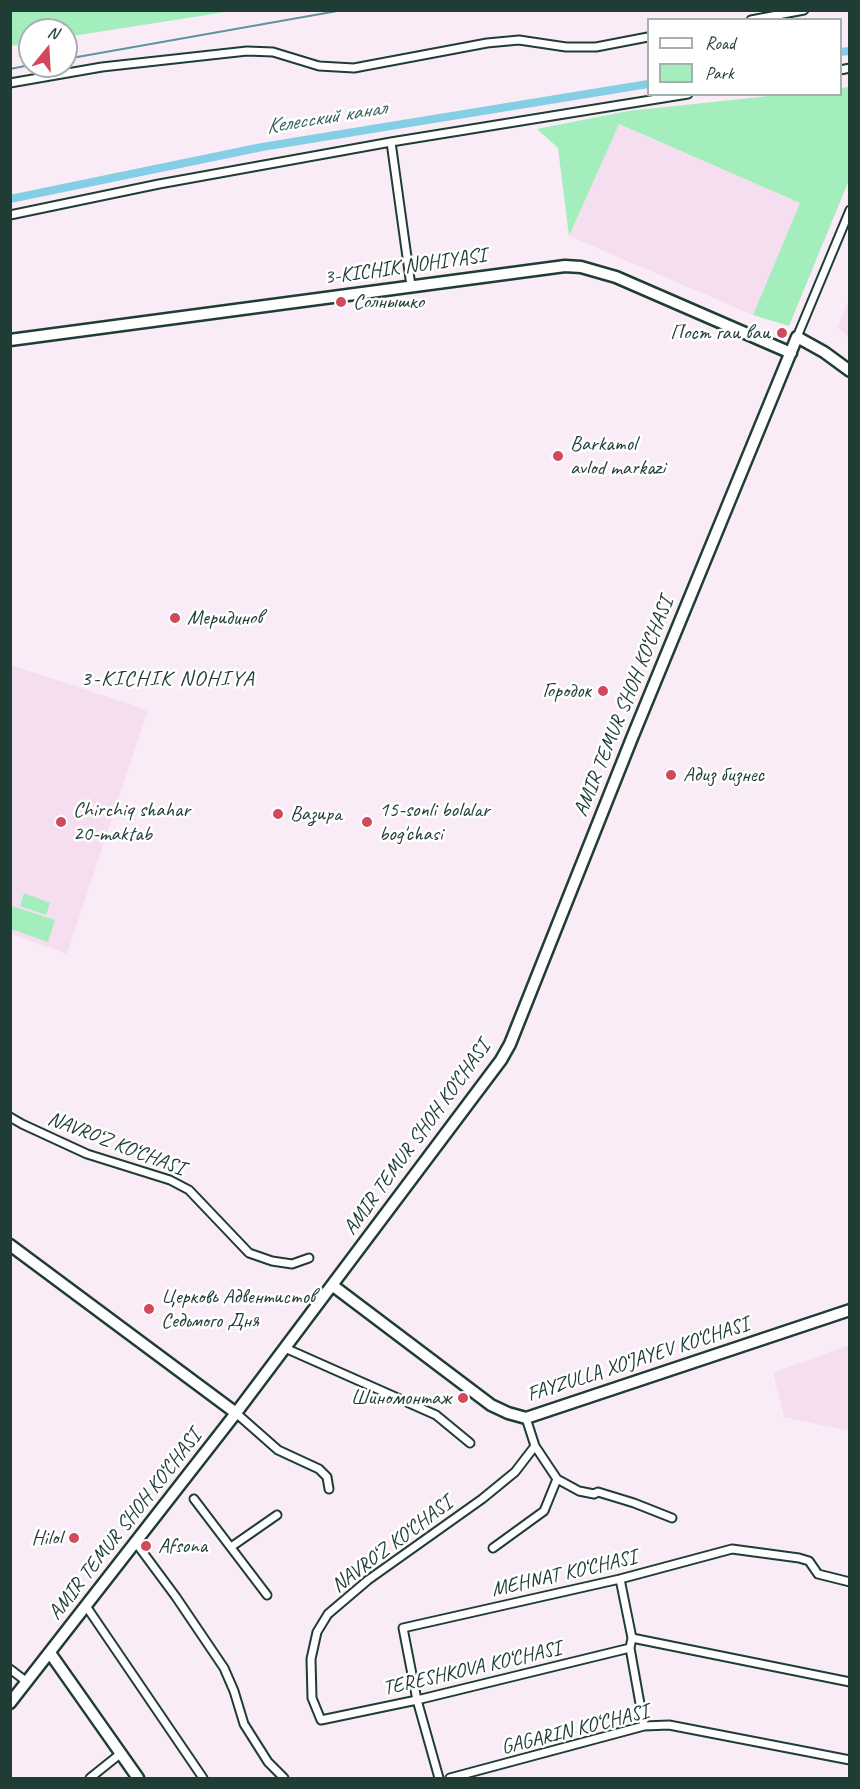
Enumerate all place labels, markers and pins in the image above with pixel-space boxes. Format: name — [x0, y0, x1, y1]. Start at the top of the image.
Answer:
place label: Солнышко — [353, 289, 424, 315]
marker: Солнышко — [334, 295, 348, 309]
place label: Пост гаи ваи — [670, 320, 770, 346]
marker: Пост гаи ваи — [775, 326, 789, 340]
place label: Barkamol avlod markazi — [570, 431, 665, 481]
marker: Barkamol avlod markazi — [551, 449, 565, 463]
place label: Меридинов — [187, 605, 263, 631]
marker: Меридинов — [168, 611, 182, 625]
place label: Городок — [543, 678, 591, 704]
marker: Городок — [596, 684, 610, 698]
place label: Адиз бизнес — [683, 762, 764, 788]
marker: Адиз бизнес — [664, 768, 678, 782]
place label: Chirchiq shahar 20-maktab — [73, 797, 190, 847]
place label: 15-sonli bolalar bog'chasi — [379, 797, 490, 847]
place label: Вазира — [290, 801, 342, 827]
marker: Вазира — [271, 807, 285, 821]
marker: Chirchiq shahar 20-maktab — [54, 815, 68, 829]
marker: 15-sonli bolalar bog'chasi — [360, 815, 374, 829]
place label: Церковь Адвентистов Седьмого Дня — [161, 1284, 315, 1334]
marker: Церковь Адвентистов Седьмого Дня — [142, 1302, 156, 1316]
place label: Шиномонтаж — [351, 1385, 451, 1411]
marker: Шиномонтаж — [456, 1391, 470, 1405]
place label: Hilol — [32, 1525, 62, 1551]
marker: Hilol — [67, 1531, 81, 1545]
place label: Afsona — [158, 1533, 207, 1559]
marker: Afsona — [139, 1539, 153, 1553]

